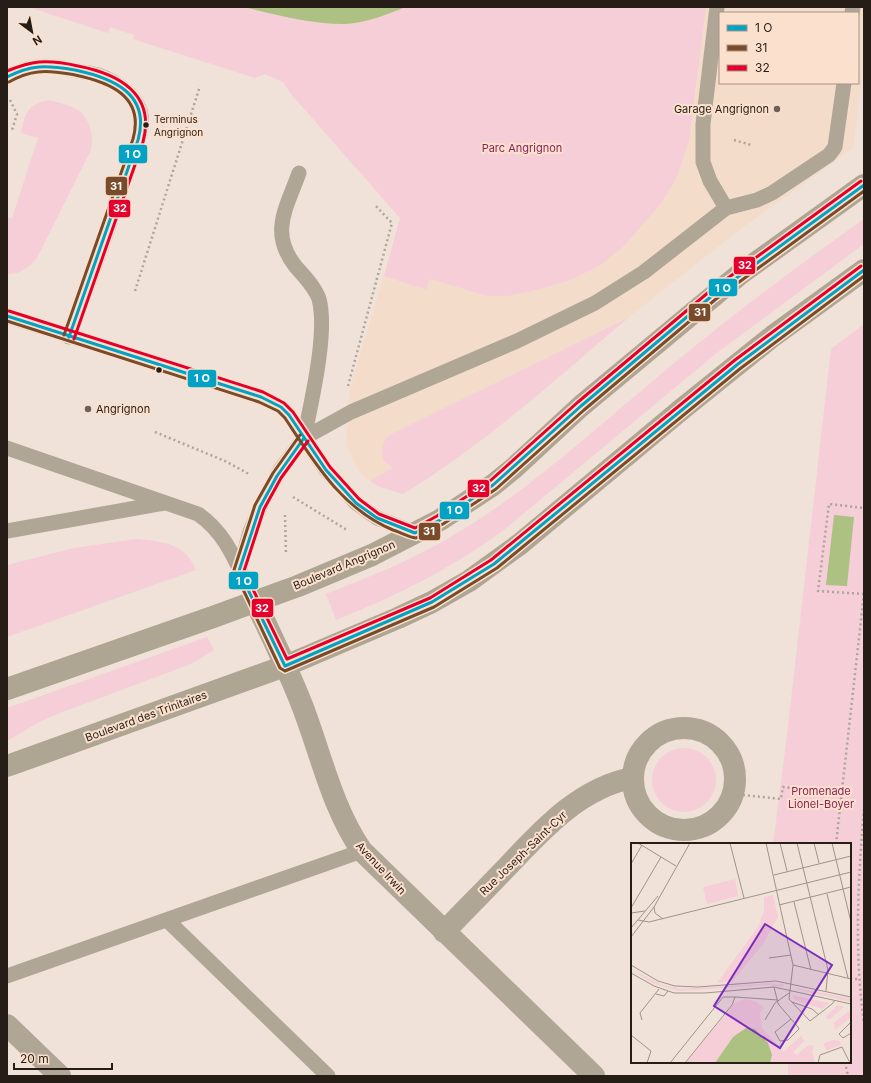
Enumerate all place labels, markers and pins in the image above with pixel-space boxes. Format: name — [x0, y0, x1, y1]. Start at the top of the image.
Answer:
place label: Garage Angrignon — [674, 102, 769, 116]
marker: Garage Angrignon — [772, 104, 782, 114]
place label: Terminus Angrignon — [154, 113, 203, 138]
marker: Terminus Angrignon — [141, 120, 151, 130]
unlabelled marker — [154, 365, 164, 375]
place label: Angrignon — [96, 402, 150, 416]
marker: Angrignon — [83, 404, 93, 414]

